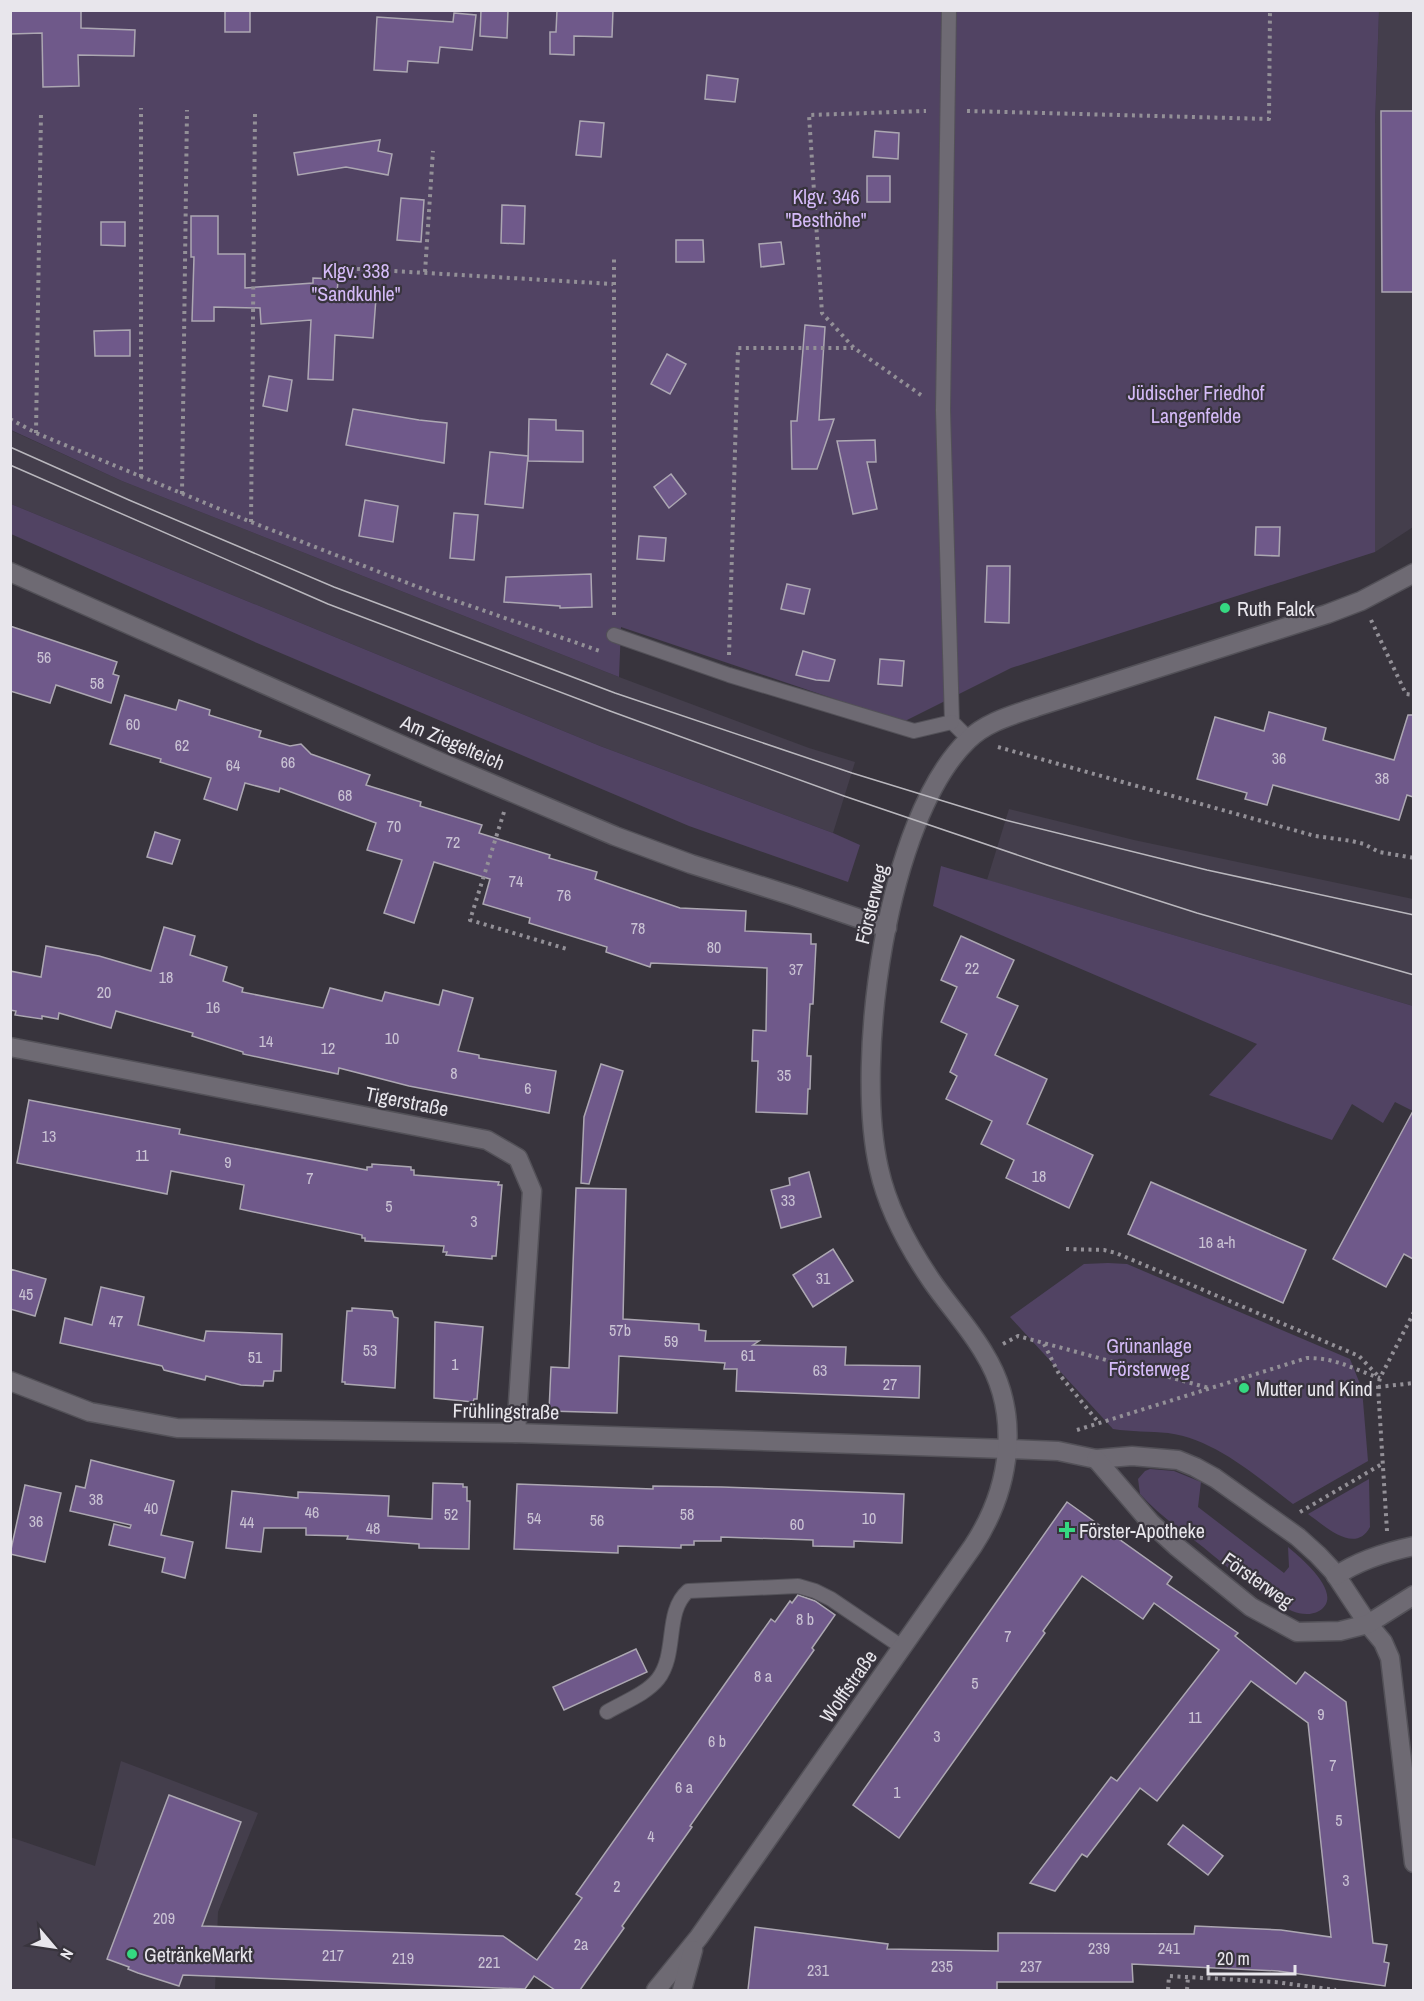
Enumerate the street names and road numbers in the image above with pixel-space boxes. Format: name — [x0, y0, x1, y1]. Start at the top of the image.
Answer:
street label: Am Ziegelteich — [396, 708, 509, 776]
street label: Försterweg — [848, 861, 894, 947]
street label: Tigerstraße — [363, 1080, 451, 1122]
street label: Frühlingstraße — [452, 1397, 560, 1425]
street label: Försterweg — [1217, 1546, 1299, 1614]
street label: Wolffstraße — [813, 1644, 883, 1728]

